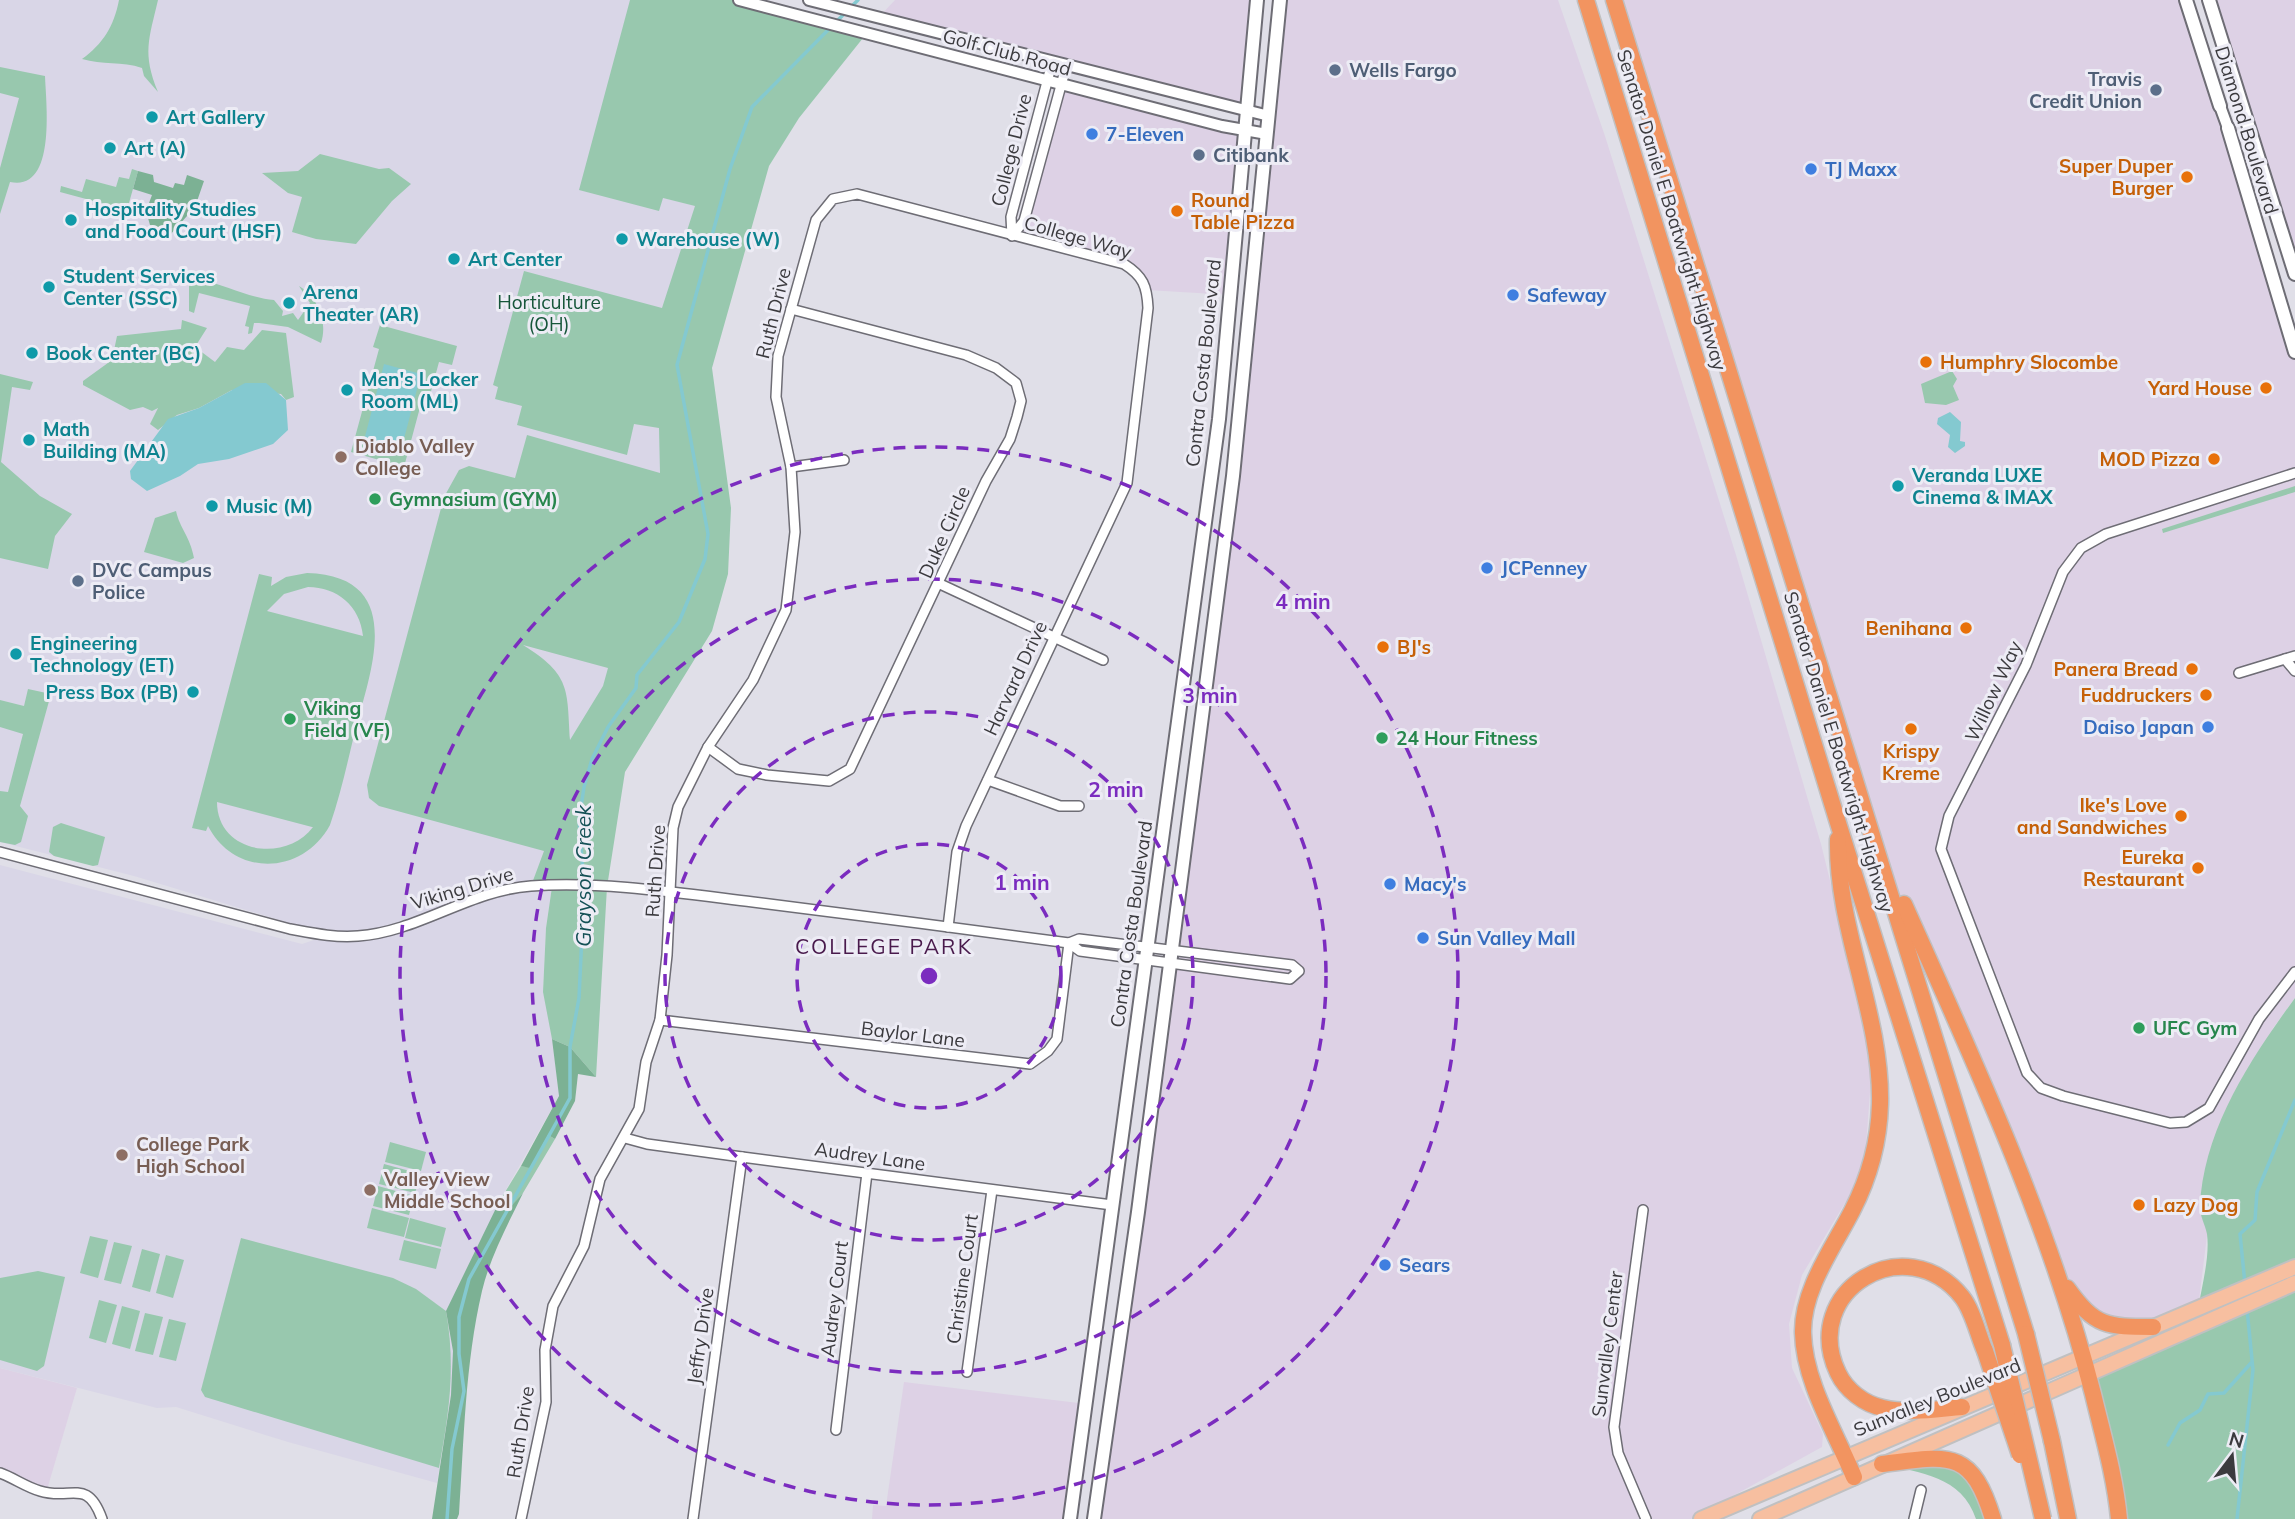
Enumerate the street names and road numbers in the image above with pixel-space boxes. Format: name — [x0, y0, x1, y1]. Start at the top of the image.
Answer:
street label: Golf Club Road — [940, 23, 1074, 81]
street label: Diamond Boulevard — [2210, 43, 2284, 217]
street label: Senator Daniel E Boatwright Highway — [1612, 47, 1732, 373]
street label: College Drive — [985, 91, 1037, 209]
street label: College Way — [1021, 210, 1135, 264]
street label: Contra Costa Boulevard — [1180, 258, 1226, 468]
street label: Ruth Drive — [750, 265, 796, 361]
street label: Duke Circle — [913, 482, 975, 582]
street label: Senator Daniel E Boatwright Highway — [1779, 589, 1899, 915]
street label: Harvard Drive — [978, 617, 1052, 739]
street label: Willow Way — [1959, 637, 2027, 745]
street label: Contra Costa Boulevard — [1105, 819, 1157, 1029]
street label: Ruth Drive — [640, 824, 670, 918]
street label: Viking Drive — [408, 861, 516, 915]
street label: Baylor Lane — [860, 1016, 966, 1052]
street label: Audrey Lane — [813, 1136, 927, 1176]
street label: Christine Court — [941, 1212, 983, 1345]
street label: Audrey Court — [815, 1239, 853, 1358]
street label: Sunvalley Center — [1586, 1269, 1628, 1418]
street label: Jeffry Drive — [681, 1286, 719, 1386]
street label: Sunvalley Boulevard — [1850, 1352, 2024, 1442]
street label: Ruth Drive — [501, 1384, 539, 1480]

